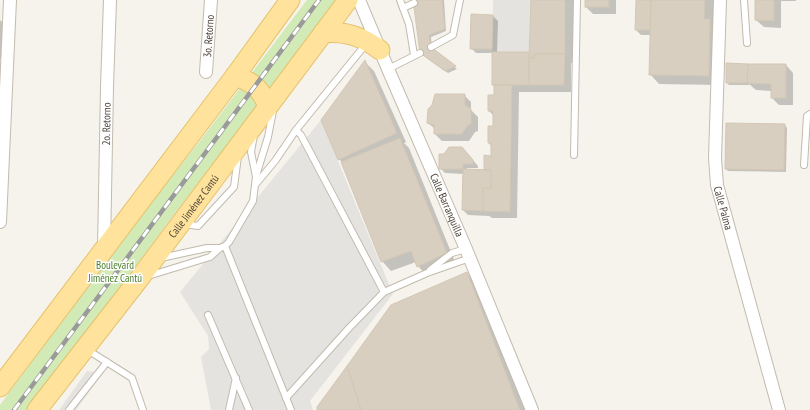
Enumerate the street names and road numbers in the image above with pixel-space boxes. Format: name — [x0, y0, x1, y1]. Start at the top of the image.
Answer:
street label: 3o. Retorno — [200, 14, 217, 58]
street label: 2o. Retorno — [99, 102, 114, 146]
street label: Calle Barranquilla — [427, 171, 467, 239]
street label: Calle Jiménez Cantú — [165, 172, 222, 241]
street label: Calle Palma — [711, 185, 736, 231]

